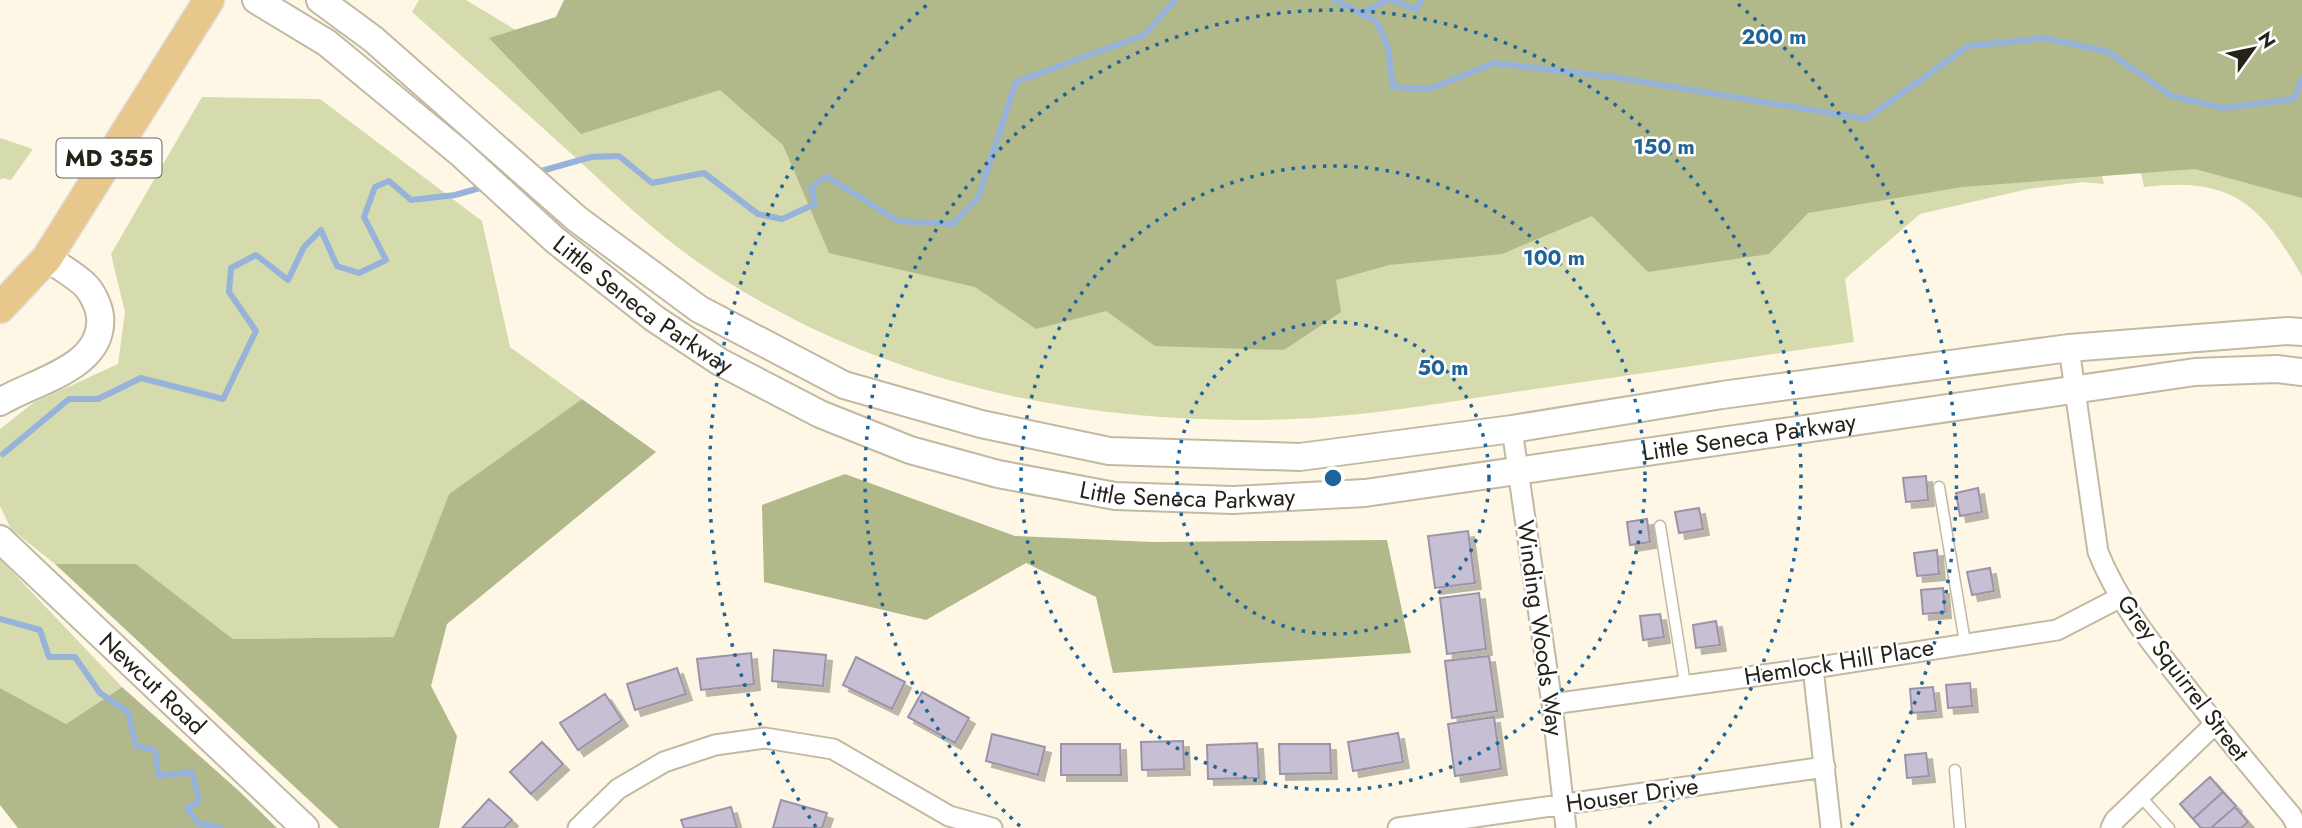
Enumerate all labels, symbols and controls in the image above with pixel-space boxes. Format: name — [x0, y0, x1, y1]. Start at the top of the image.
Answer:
north arrow — [2218, 14, 2288, 84]
text: 200 m — [1741, 22, 1807, 52]
text: N — [2251, 26, 2282, 54]
text: 150 m — [1633, 132, 1695, 162]
road number: MD 355 — [56, 139, 162, 178]
street label: Little Seneca Parkway — [546, 227, 739, 383]
text: 100 m — [1523, 243, 1585, 273]
text: 50 m — [1418, 353, 1468, 383]
street label: Little Seneca Parkway — [1640, 404, 1859, 469]
centre of rings — [1321, 466, 1345, 490]
street label: Little Seneca Parkway — [1077, 472, 1296, 517]
street label: Winding Woods Way — [1508, 518, 1573, 739]
street label: Grey Squirrel Street — [2109, 587, 2258, 768]
street label: Newcut Road — [92, 624, 214, 742]
street label: Hemlock Hill Place — [1741, 629, 1936, 694]
street label: Houser Drive — [1563, 768, 1701, 821]

